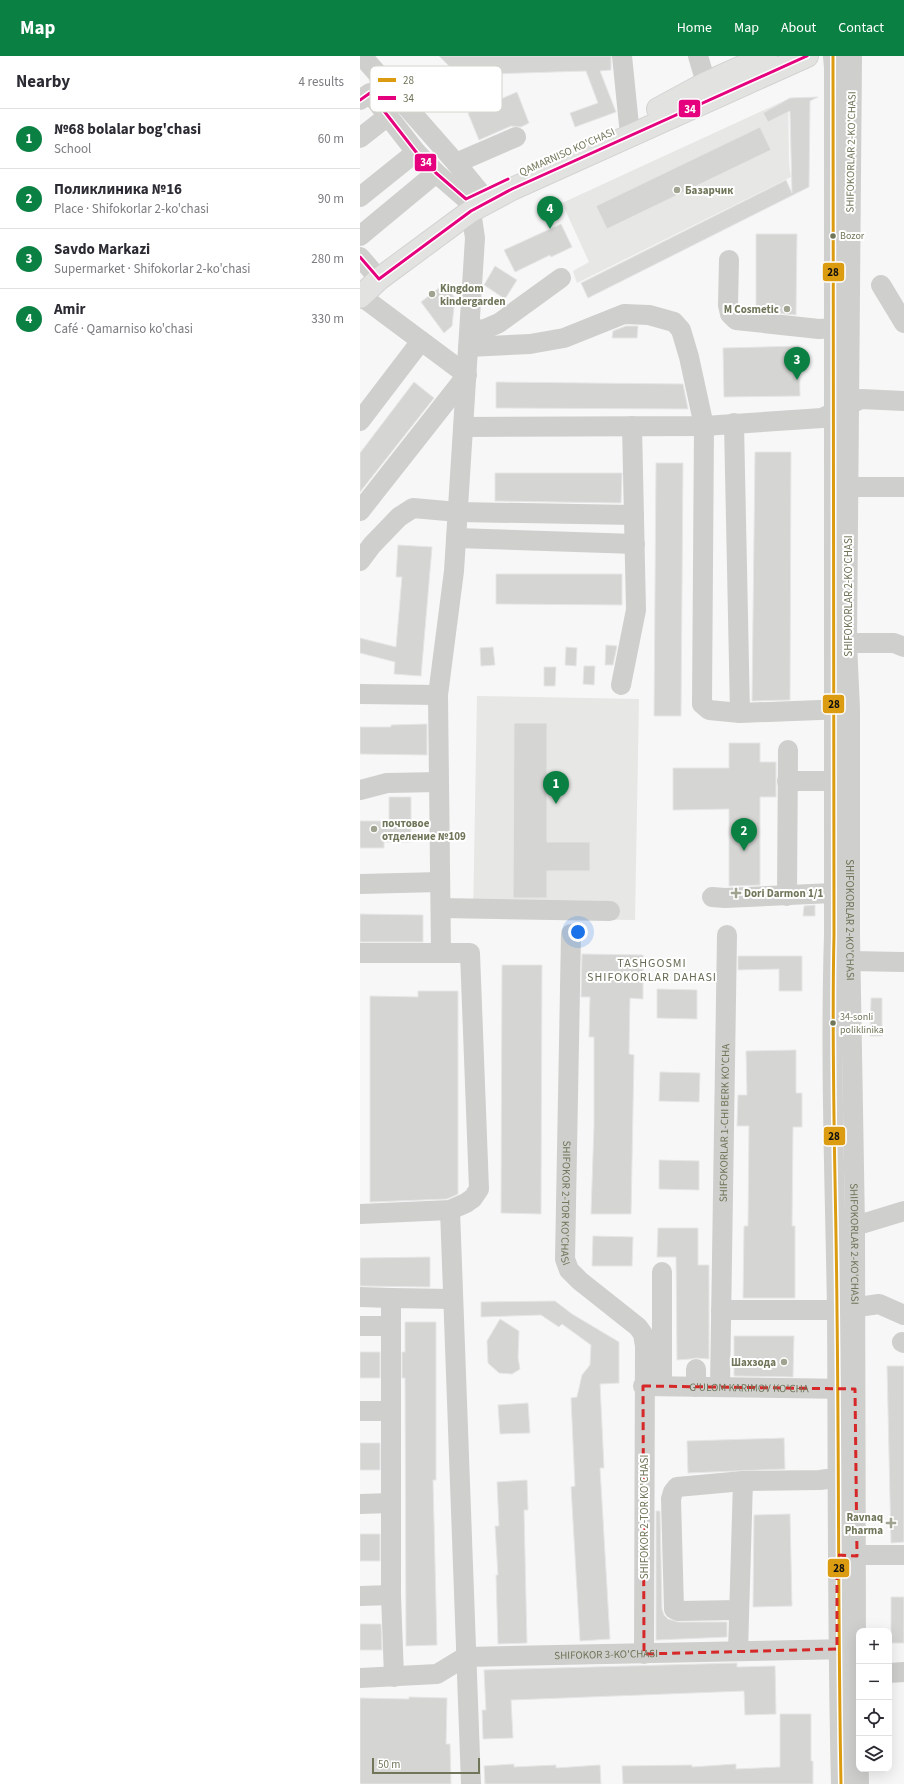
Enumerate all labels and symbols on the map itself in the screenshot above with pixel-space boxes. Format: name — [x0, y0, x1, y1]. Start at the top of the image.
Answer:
legend — [370, 66, 502, 112]
text: 28 — [403, 73, 414, 88]
text: 34 — [403, 91, 414, 106]
street label: SHIFOKORLAR 2-KO'CHASI — [842, 91, 860, 213]
line badge: 34 — [678, 99, 701, 118]
text: 34 — [684, 102, 696, 117]
street label: QAMARNISO KO'CHASI — [517, 124, 617, 180]
line badge: 34 — [414, 153, 437, 172]
text: 34 — [420, 155, 432, 170]
place label: Базарчик — [685, 183, 733, 198]
marker: Базарчик — [672, 185, 682, 195]
pin: 4 — [537, 196, 563, 229]
place label: Bozor — [840, 229, 865, 243]
marker: Bozor — [828, 231, 838, 241]
line badge: 28 — [822, 262, 845, 282]
text: 28 — [827, 265, 839, 280]
place label: Kingdom kindergarden — [440, 281, 506, 309]
marker: Kingdom kindergarden — [427, 289, 437, 299]
place label: M Cosmetic — [724, 302, 779, 317]
marker: M Cosmetic — [782, 304, 792, 314]
pin: 3 — [784, 347, 810, 380]
street label: SHIFOKORLAR 2-KO'CHASI — [841, 535, 856, 657]
line badge: 28 — [822, 694, 845, 714]
text: 28 — [828, 697, 840, 712]
pin: 1 — [543, 771, 569, 804]
place label: почтовое отделение №109 — [382, 816, 466, 844]
pin: 2 — [731, 818, 757, 851]
marker: почтовое отделение №109 — [369, 824, 379, 834]
street label: SHIFOKORLAR 2-KO'CHASI — [843, 859, 858, 981]
place label: Dori Darmon 1/1 — [744, 886, 823, 901]
marker: Dori Darmon 1/1 — [731, 888, 741, 898]
your location — [568, 922, 588, 942]
district label: TASHGOSMI SHIFOKORLAR DAHASI — [587, 955, 717, 986]
place label: 34-sonli poliklinika — [840, 1010, 884, 1037]
marker: 34-sonli poliklinika — [828, 1018, 838, 1028]
street label: SHIFOKORLAR 1-CHI BERK KO'CHA — [715, 1044, 733, 1202]
line badge: 28 — [823, 1126, 846, 1146]
text: 28 — [828, 1129, 840, 1144]
street label: SHIFOKOR 2-TOR KO'CHASI — [557, 1140, 575, 1268]
street label: SHIFOKORLAR 2-KO'CHASI — [847, 1183, 863, 1305]
place label: Шахзода — [731, 1355, 776, 1370]
marker: Шахзода — [779, 1357, 789, 1367]
street label: G'ULOM KARIMOV KO'CHA — [689, 1379, 809, 1396]
street label: SHIFOKOR 2-TOR KO'CHASI — [637, 1455, 652, 1579]
place label: Ravnaq Pharma — [845, 1510, 883, 1538]
marker: Ravnaq Pharma — [886, 1518, 896, 1528]
line badge: 28 — [827, 1558, 850, 1578]
text: 28 — [833, 1561, 845, 1576]
street label: SHIFOKOR 3-KO'CHASI — [554, 1646, 658, 1663]
scale bar — [372, 1756, 480, 1775]

